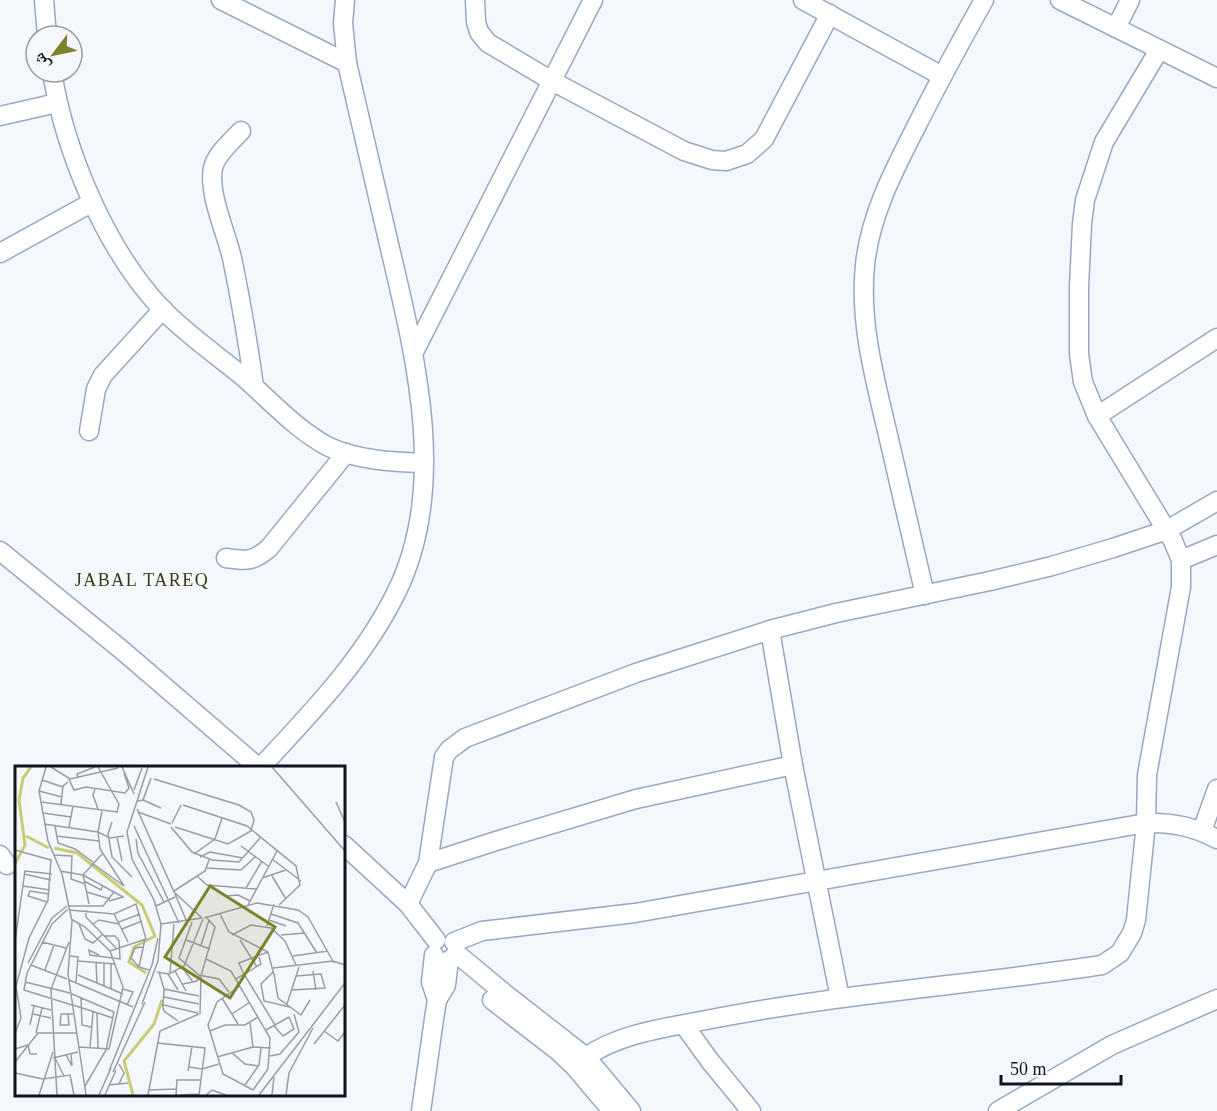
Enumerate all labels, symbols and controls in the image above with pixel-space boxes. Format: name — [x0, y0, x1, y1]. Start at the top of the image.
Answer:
north arrow — [24, 24, 84, 84]
text: ش — [30, 49, 54, 73]
district label: JABAL TAREQ — [75, 570, 209, 590]
inset map — [15, 766, 345, 1096]
scale bar — [1001, 1048, 1121, 1086]
text: 50 m — [1010, 1059, 1047, 1079]

